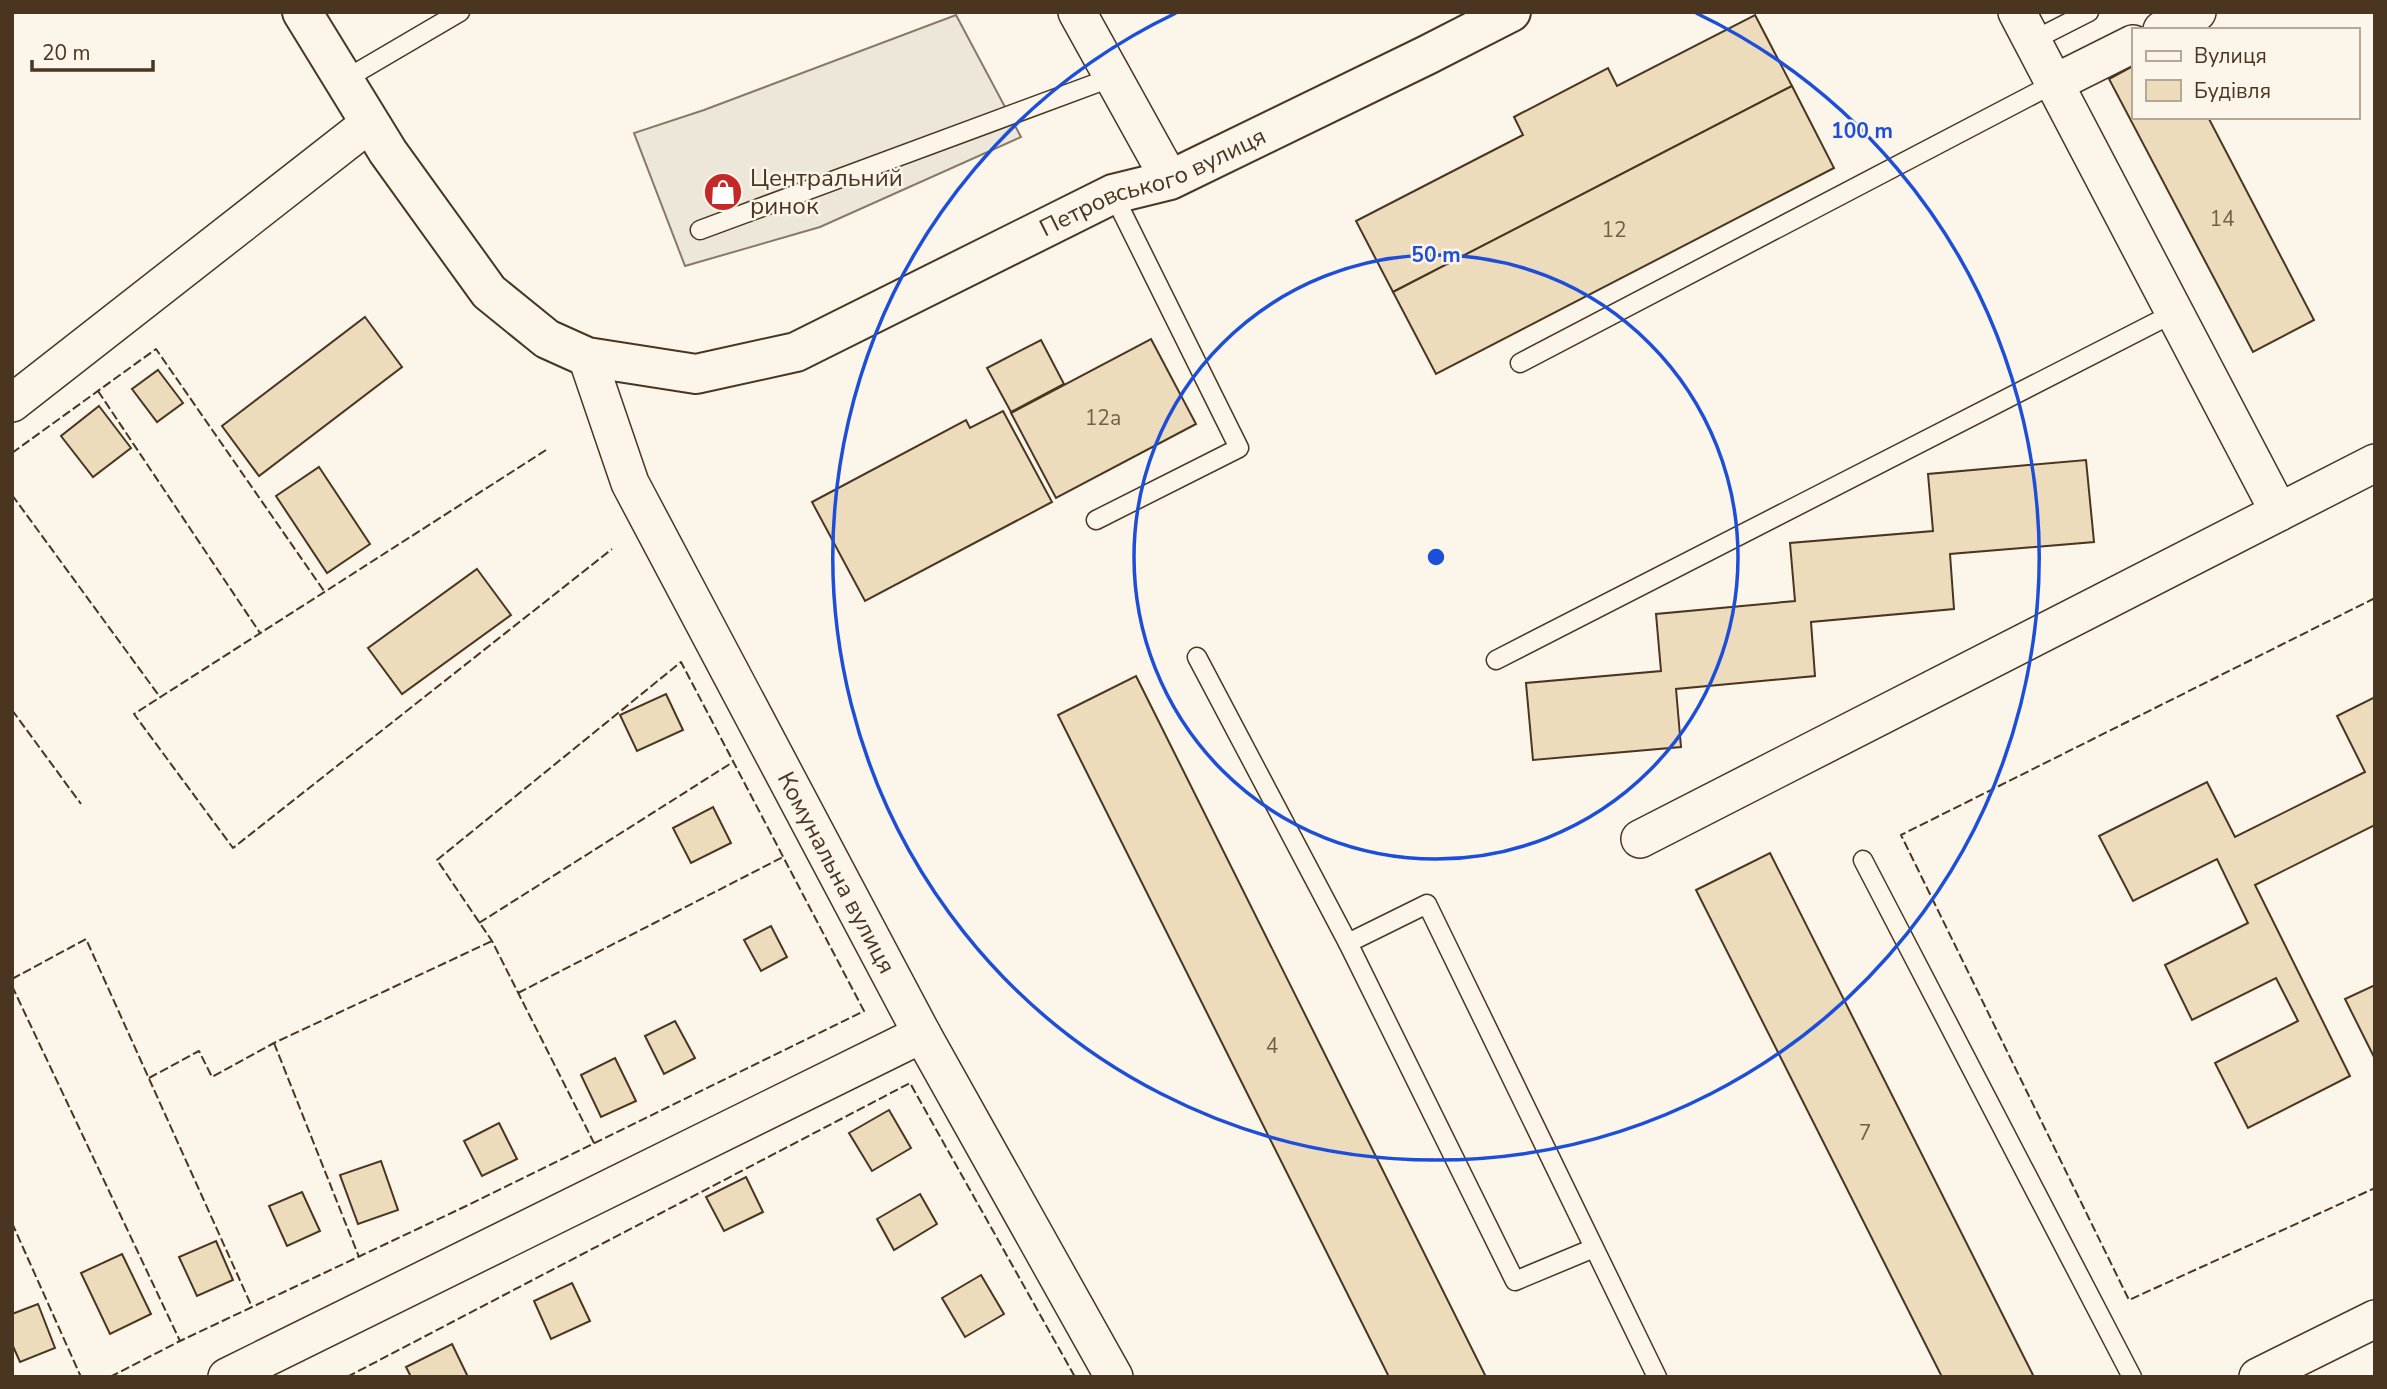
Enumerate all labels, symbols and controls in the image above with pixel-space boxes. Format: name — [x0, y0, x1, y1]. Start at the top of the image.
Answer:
scale bar — [32, 28, 152, 72]
legend — [2132, 28, 2359, 119]
text: 20 m — [42, 39, 91, 67]
text: Вулиця — [2194, 42, 2267, 70]
text: Будівля — [2194, 77, 2271, 105]
text: 100 m — [1831, 117, 1893, 145]
street label: Петровського вулиця — [1034, 120, 1271, 244]
place label: Центральний ринок — [750, 162, 903, 222]
shop icon: Центральний ринок — [702, 171, 744, 213]
house number: 14 — [2209, 205, 2235, 233]
house number: 12 — [1601, 216, 1627, 244]
text: 50 m — [1411, 241, 1461, 269]
house number: 12а — [1085, 404, 1121, 432]
centre of rings — [1424, 545, 1448, 569]
street label: Комунальна вулиця — [770, 766, 903, 979]
house number: 4 — [1266, 1032, 1278, 1060]
house number: 7 — [1859, 1119, 1871, 1147]

